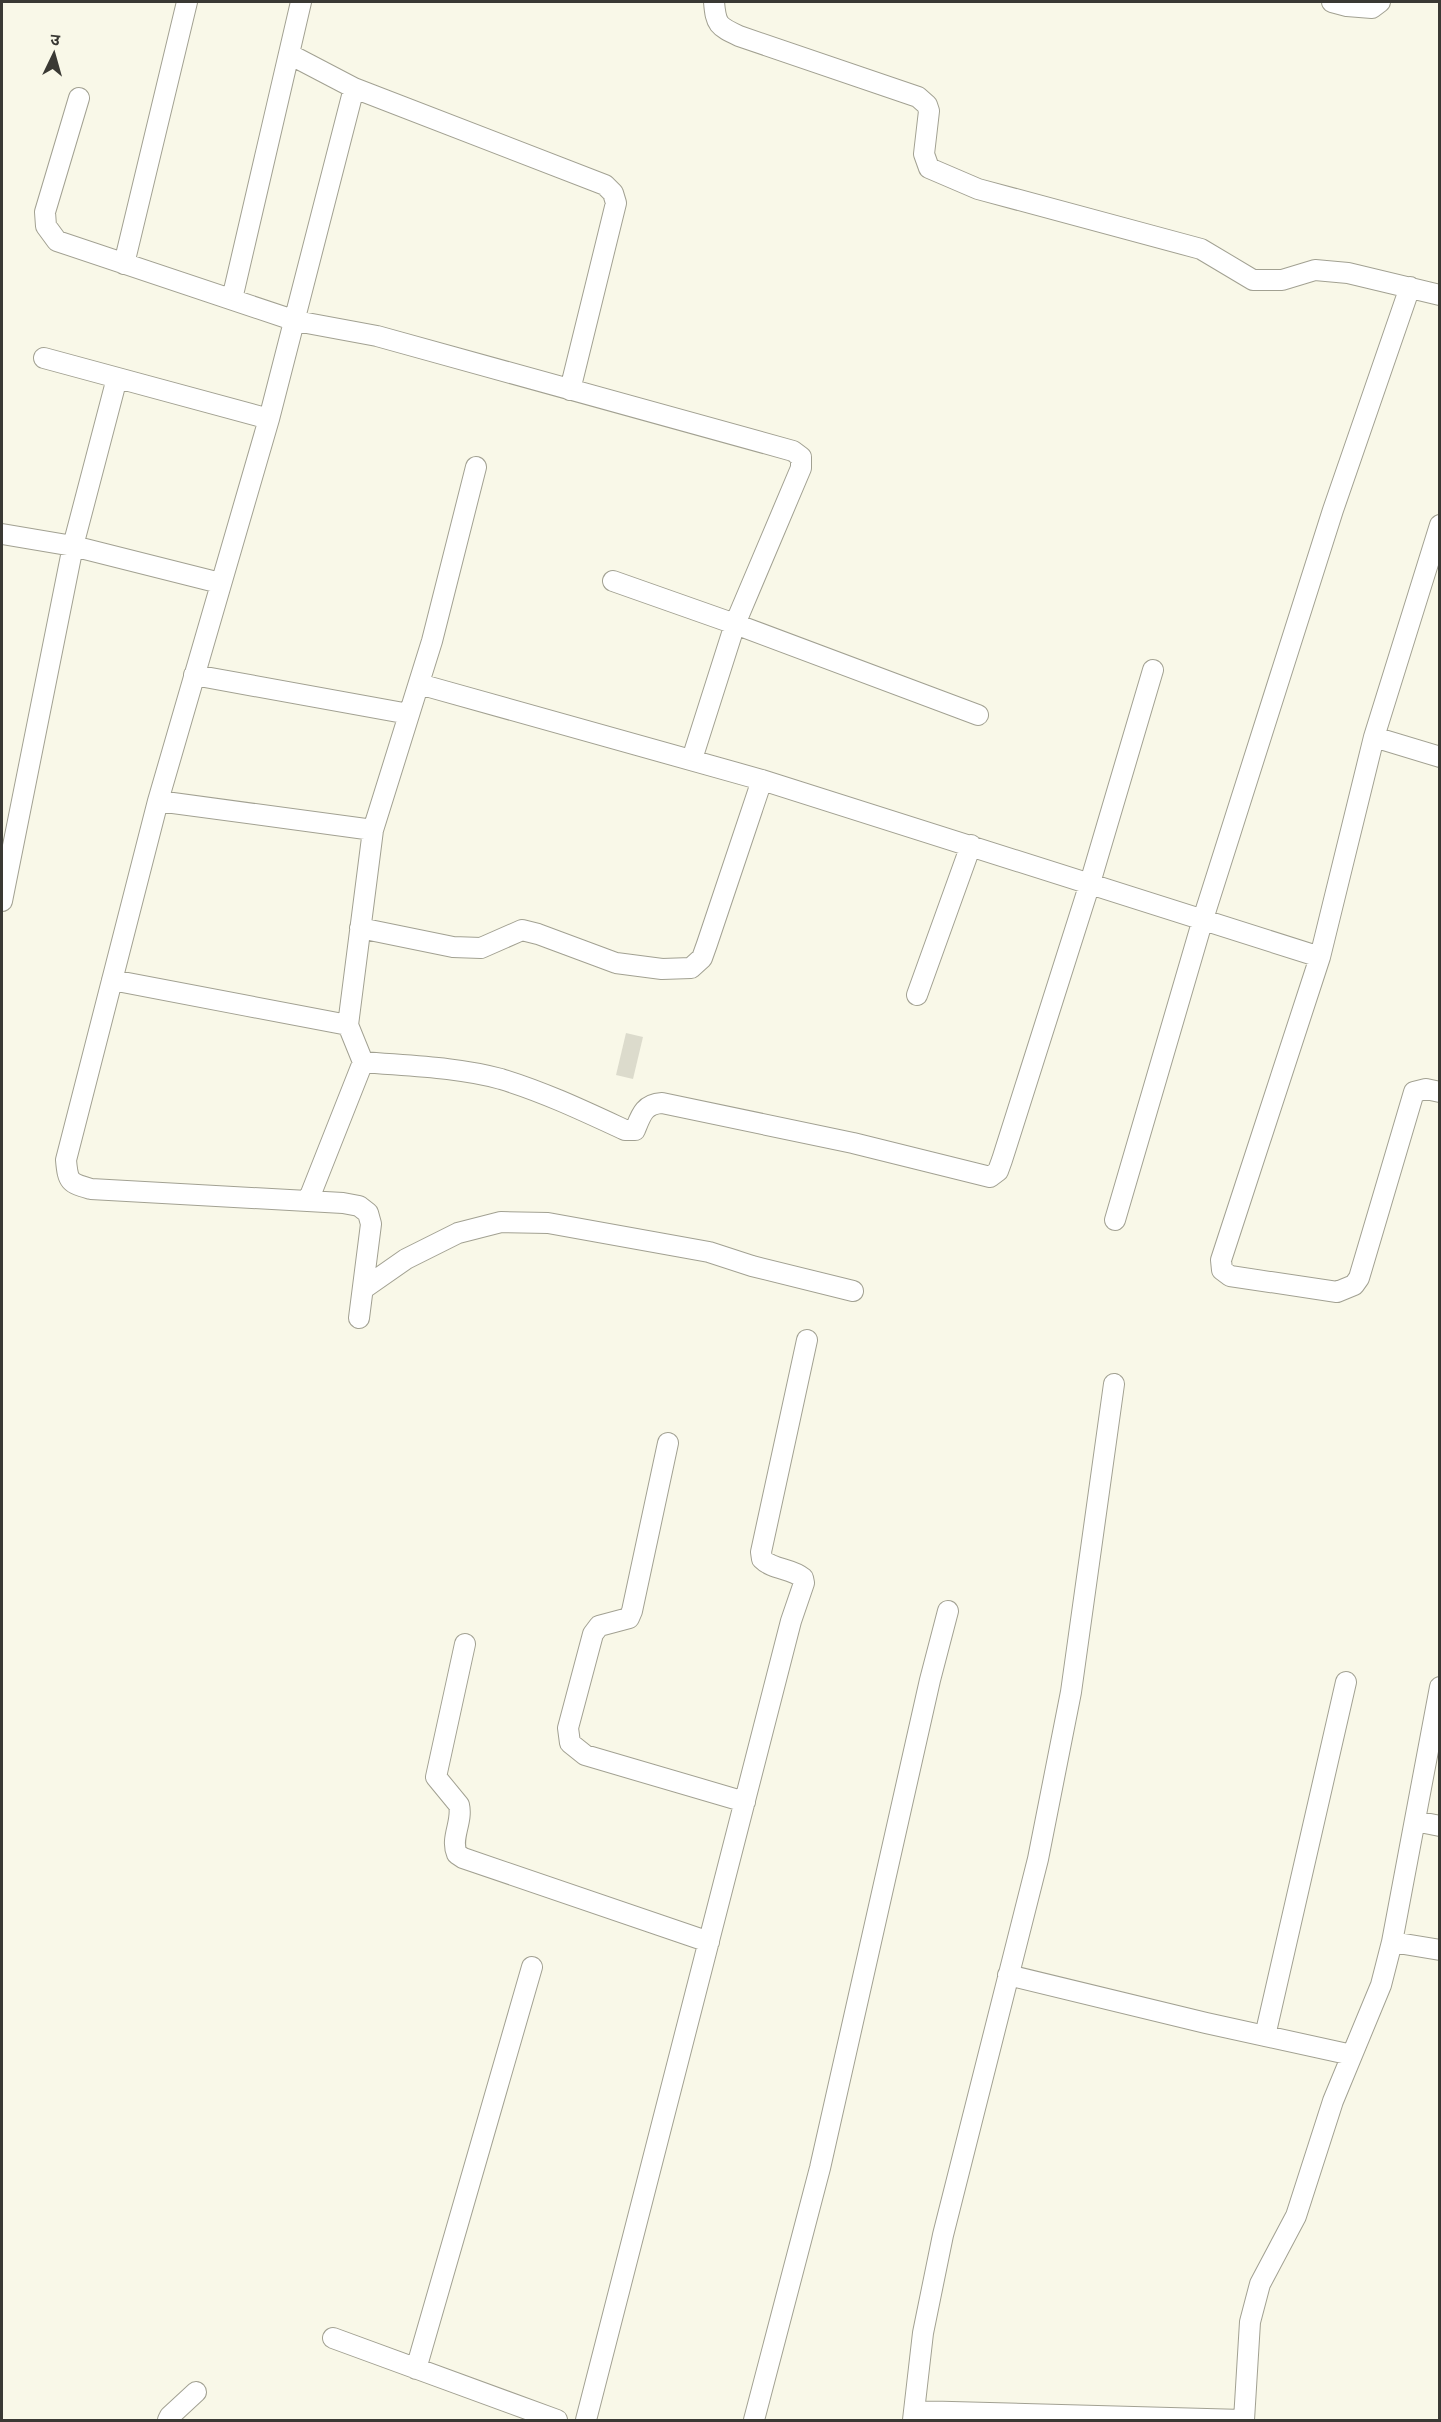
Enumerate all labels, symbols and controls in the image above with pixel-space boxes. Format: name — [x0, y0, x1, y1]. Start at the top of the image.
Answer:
north arrow — [24, 24, 84, 84]
text: उ — [50, 32, 61, 48]

